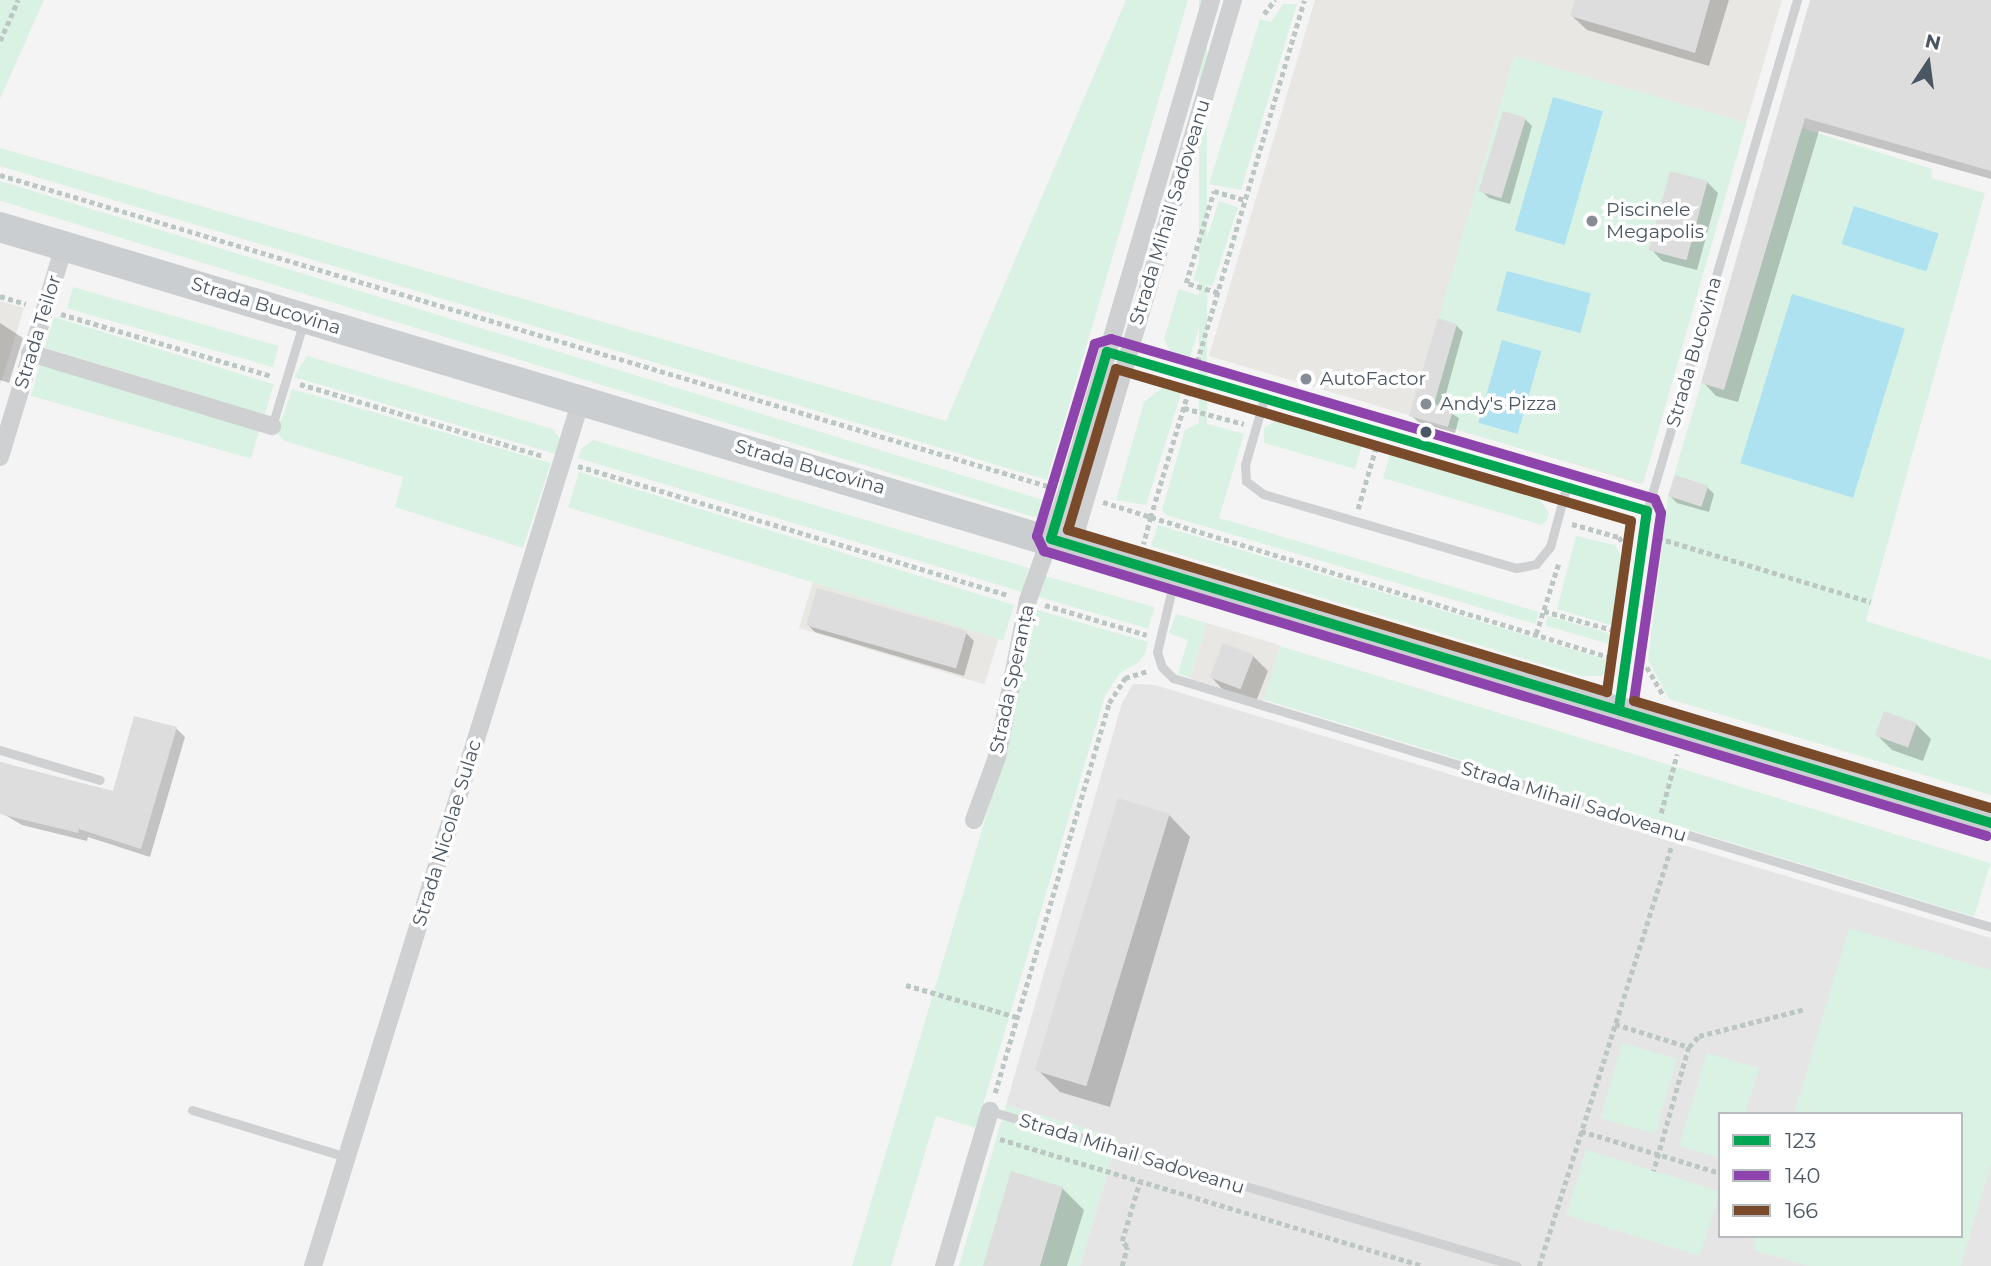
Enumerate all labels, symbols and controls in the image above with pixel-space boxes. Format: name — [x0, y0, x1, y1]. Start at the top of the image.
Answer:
north arrow — [1893, 28, 1963, 98]
text: N — [1923, 29, 1943, 55]
street label: Strada Mihail Sadoveanu — [1125, 97, 1215, 327]
place label: Piscinele Megapolis — [1606, 199, 1704, 243]
marker: Piscinele Megapolis — [1584, 213, 1600, 229]
street label: Strada Teilor — [10, 272, 66, 392]
street label: Strada Bucovina — [188, 272, 344, 340]
street label: Strada Bucovina — [1662, 274, 1726, 430]
place label: AutoFactor — [1320, 368, 1426, 390]
marker: AutoFactor — [1298, 371, 1314, 387]
place label: Andy's Pizza — [1440, 393, 1557, 415]
marker: Andy's Pizza — [1418, 396, 1434, 412]
unlabelled marker — [1419, 425, 1433, 439]
street label: Strada Bucovina — [732, 435, 888, 499]
street label: Strada Speranța — [985, 602, 1039, 756]
street label: Strada Nicolae Sulac — [408, 737, 486, 929]
street label: Strada Mihail Sadoveanu — [1459, 757, 1689, 847]
street label: Strada Mihail Sadoveanu — [1017, 1109, 1247, 1199]
legend — [1718, 1112, 1963, 1238]
text: 123 — [1785, 1128, 1816, 1153]
text: 140 — [1785, 1163, 1820, 1188]
text: 166 — [1785, 1198, 1818, 1223]

